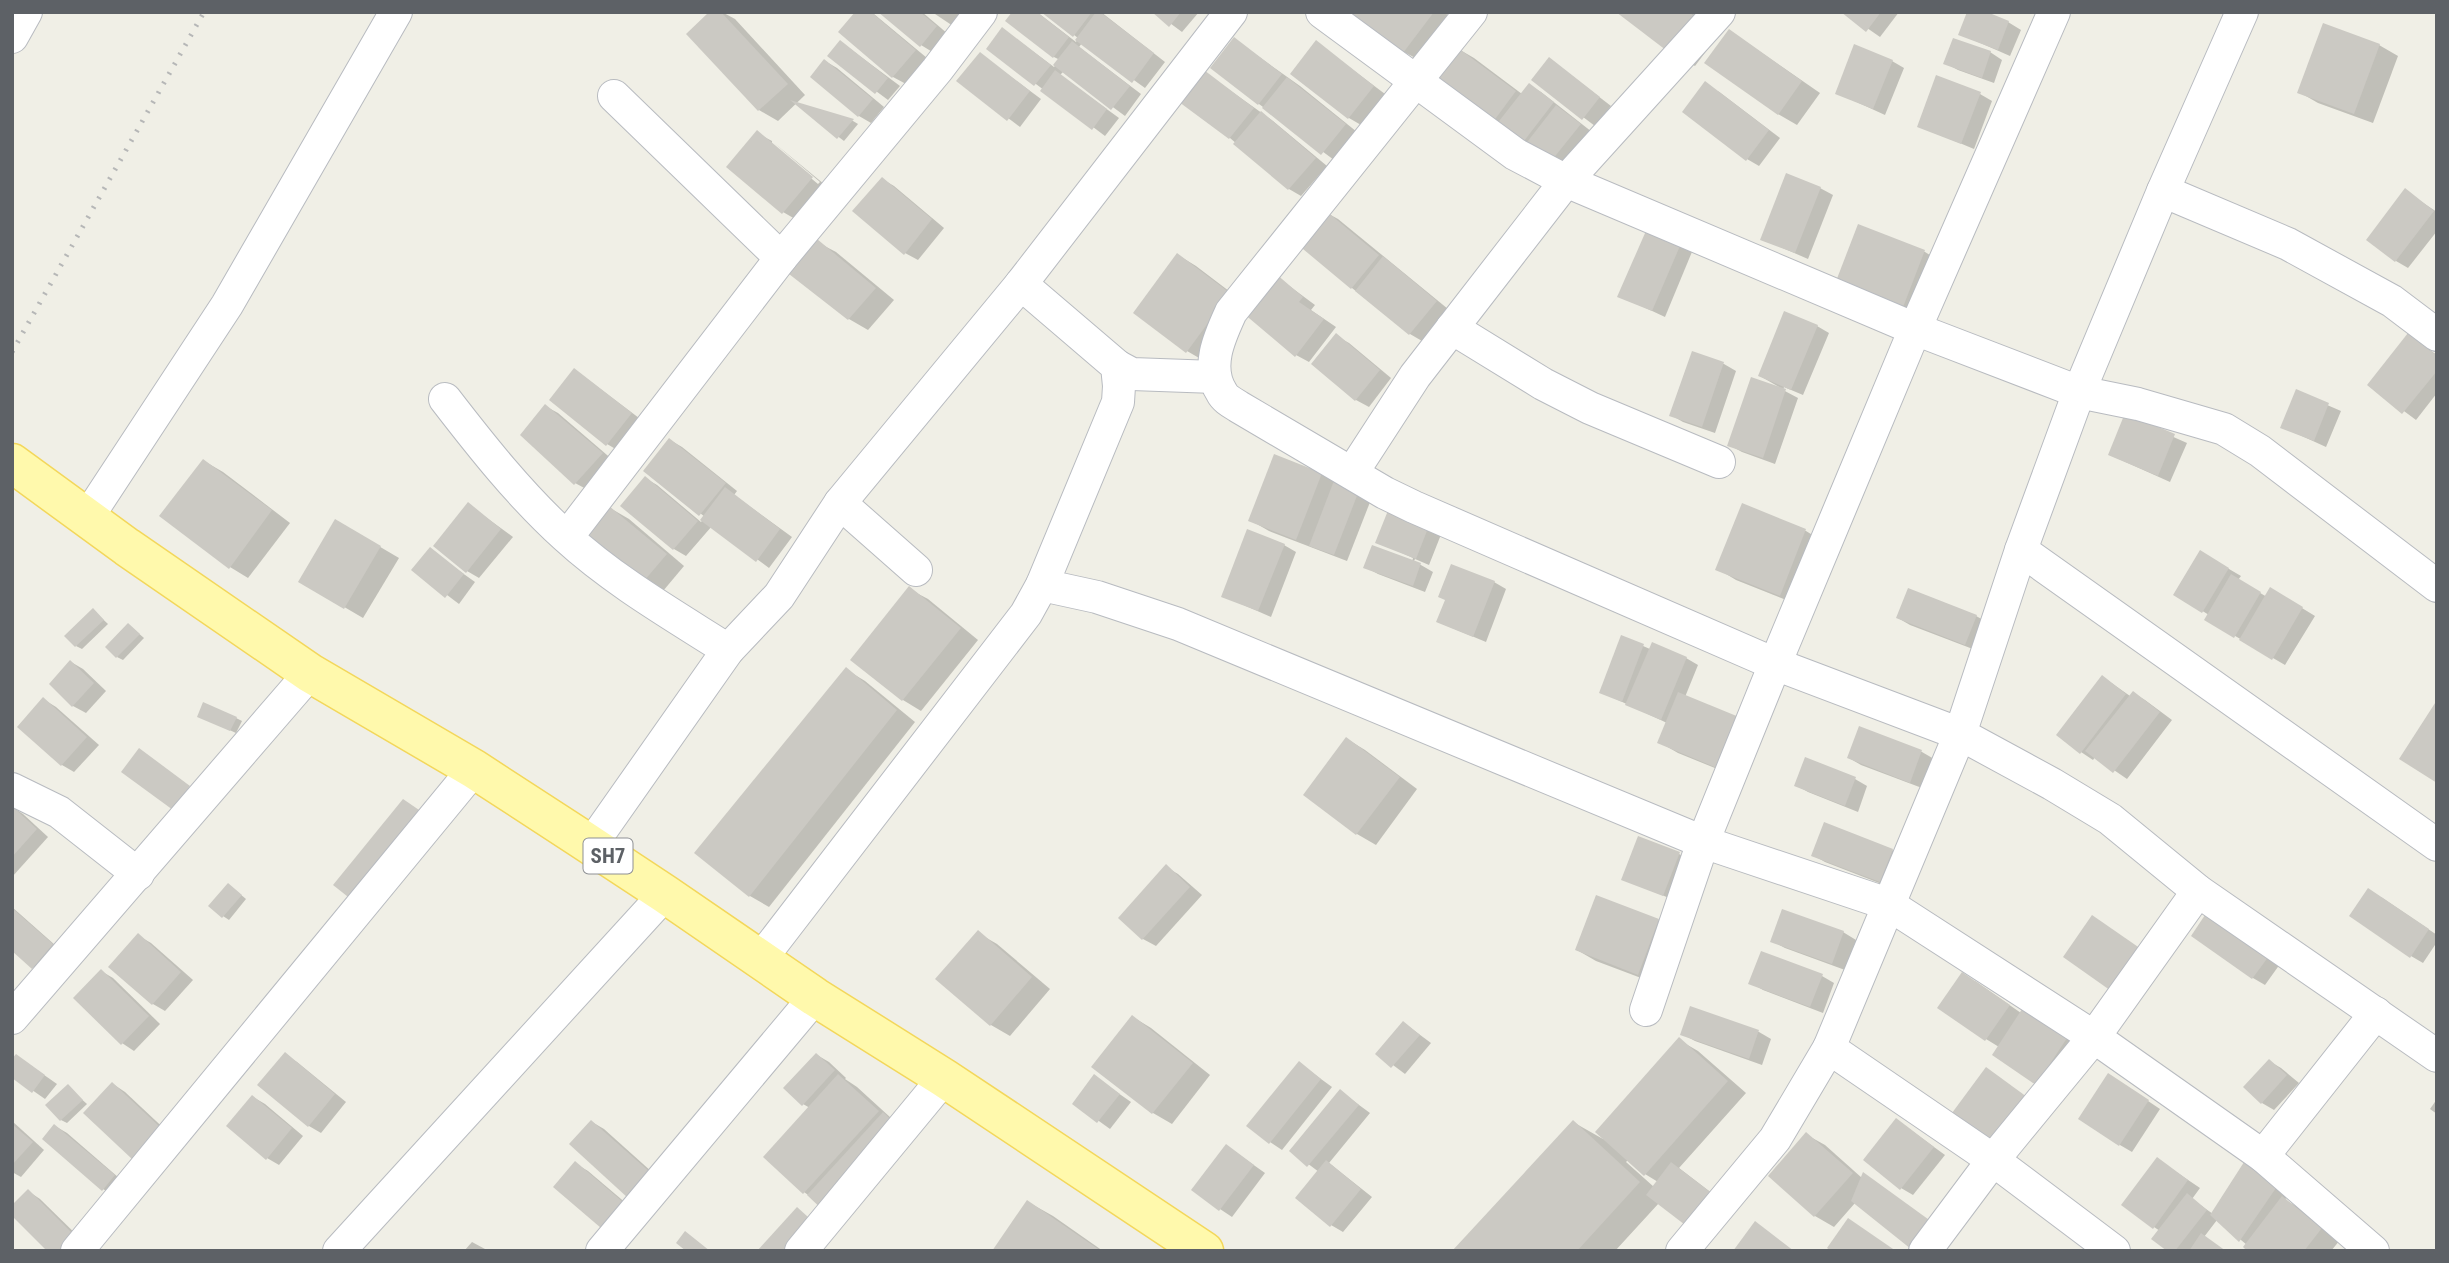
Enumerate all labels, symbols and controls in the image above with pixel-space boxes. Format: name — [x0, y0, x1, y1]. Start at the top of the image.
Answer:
road number: SH7 — [584, 838, 632, 874]

